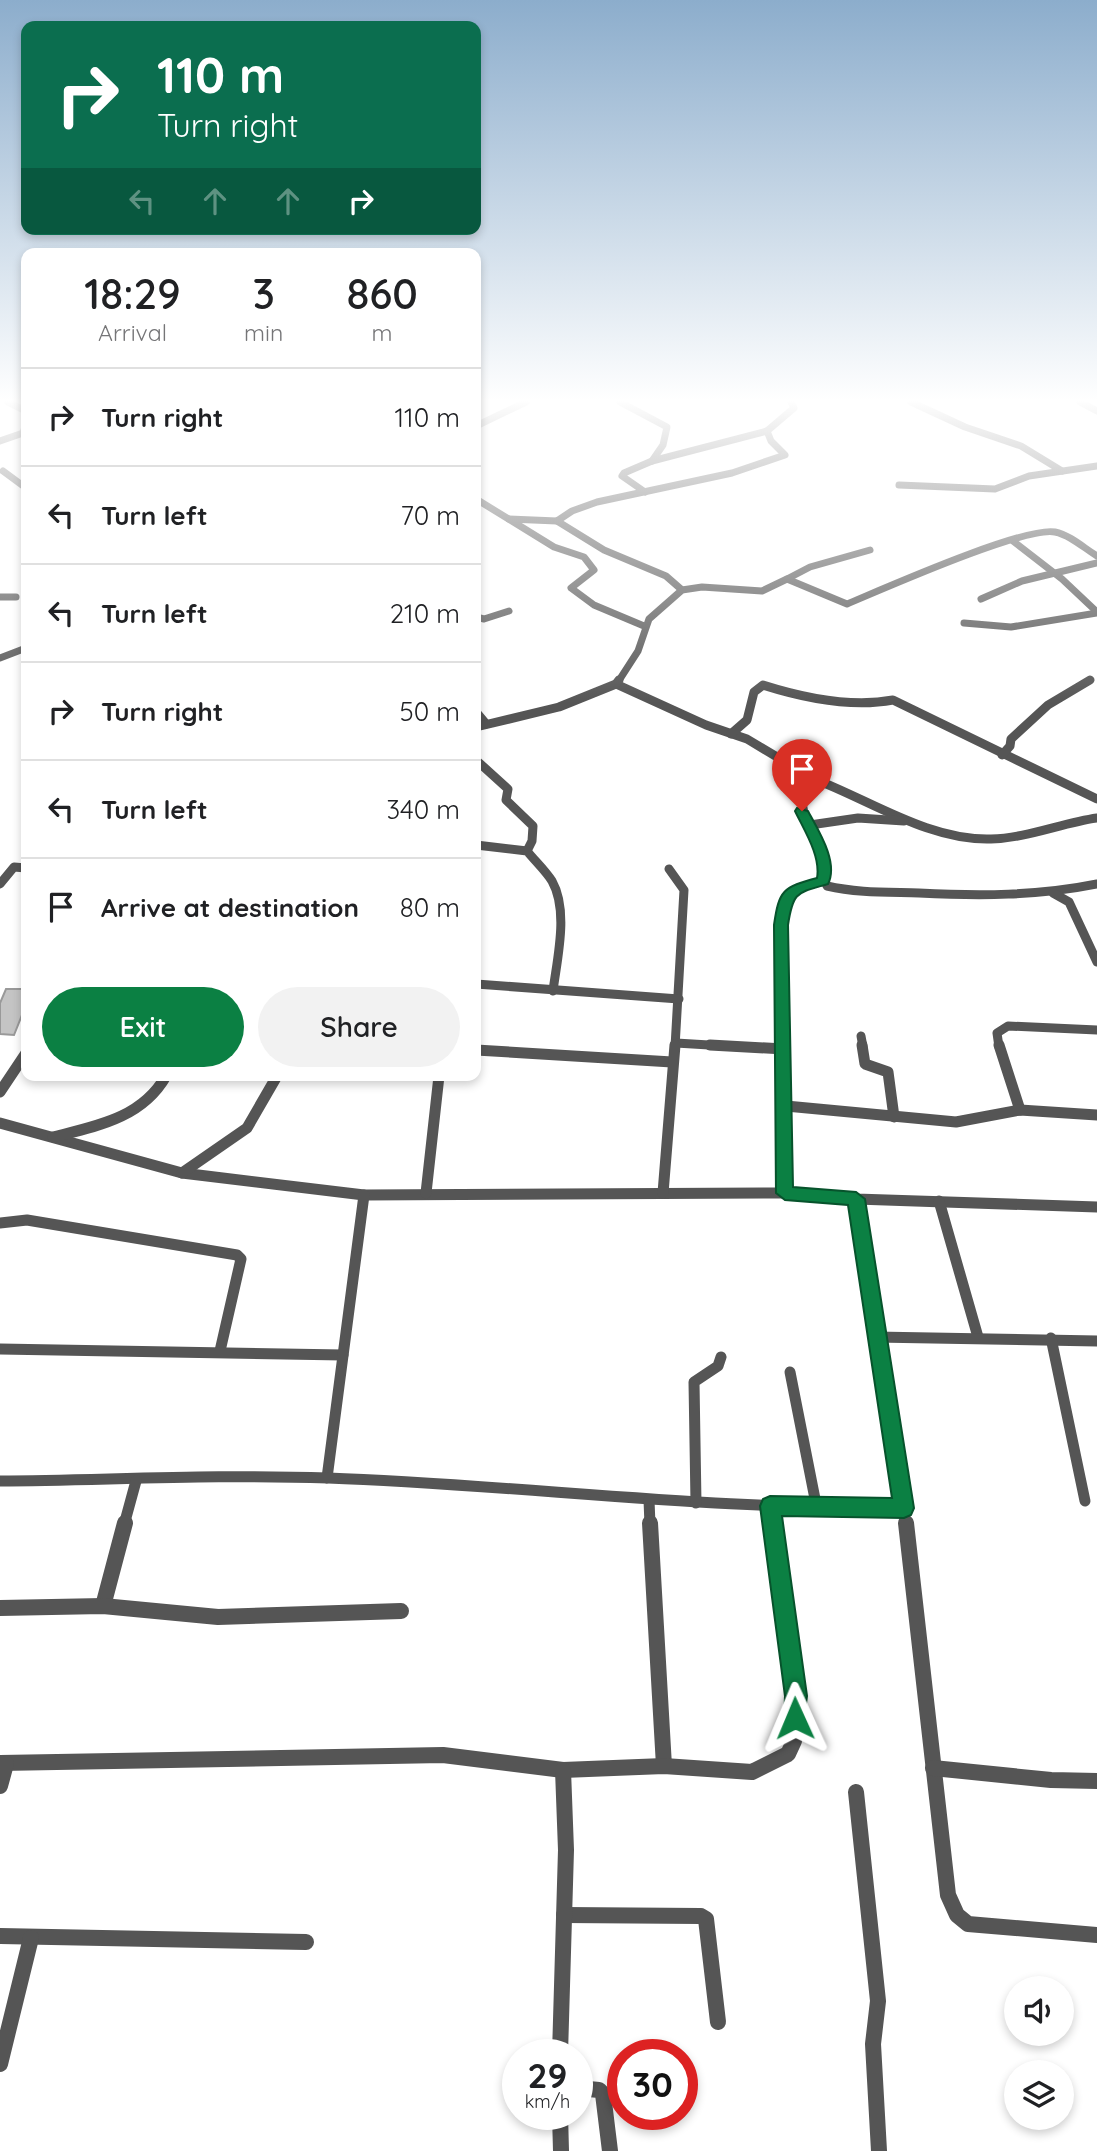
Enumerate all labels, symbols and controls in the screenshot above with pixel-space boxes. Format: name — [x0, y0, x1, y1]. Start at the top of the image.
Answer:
text: 110 m — [157, 44, 284, 105]
icon: right — [42, 49, 133, 140]
text: Turn right — [157, 105, 298, 145]
icon: left — [123, 182, 161, 220]
icon: ahead — [196, 182, 234, 220]
icon: ahead — [269, 182, 307, 220]
icon: right — [342, 182, 380, 220]
text: 18:29 — [84, 267, 181, 320]
text: 3 — [252, 267, 275, 320]
text: 860 — [346, 267, 418, 320]
text: Arrival — [98, 318, 167, 347]
text: min — [244, 318, 283, 347]
text: m — [372, 318, 393, 347]
icon: right — [42, 398, 80, 436]
text: Turn right — [101, 401, 223, 434]
text: 110 m — [394, 401, 460, 434]
icon: left — [42, 496, 80, 534]
text: Turn left — [101, 499, 208, 532]
text: 70 m — [400, 499, 460, 532]
icon: left — [42, 594, 80, 632]
text: Turn left — [101, 597, 208, 630]
text: 210 m — [390, 597, 460, 630]
icon: right — [42, 692, 80, 730]
text: Turn right — [101, 695, 223, 728]
text: 50 m — [400, 695, 460, 728]
pin — [772, 739, 832, 811]
icon: arrive — [783, 750, 821, 788]
icon: left — [42, 790, 80, 828]
text: Turn left — [101, 793, 208, 826]
text: 340 m — [386, 793, 460, 826]
icon: arrive — [42, 888, 80, 926]
text: Arrive at destination — [101, 891, 359, 924]
text: 80 m — [400, 891, 460, 924]
button: Exit — [42, 987, 244, 1067]
button: Share — [258, 987, 460, 1067]
position arrow — [758, 1681, 832, 1755]
map controls — [1004, 1976, 1074, 2130]
button: sound — [1004, 1976, 1074, 2046]
speed limit sign: 30 — [607, 2039, 698, 2130]
text: 29 — [528, 2053, 567, 2097]
button: layers — [1004, 2060, 1074, 2130]
text: km/h — [525, 2090, 570, 2113]

